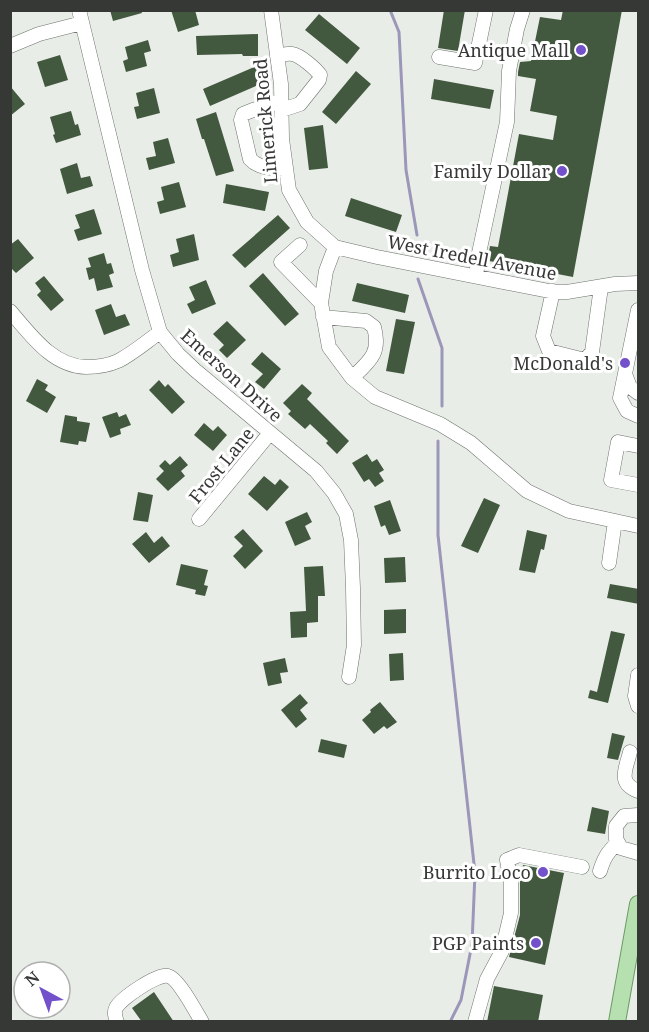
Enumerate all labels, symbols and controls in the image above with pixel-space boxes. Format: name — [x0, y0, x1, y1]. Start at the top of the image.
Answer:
place label: Antique Mall — [458, 38, 569, 62]
marker: Antique Mall — [574, 43, 588, 57]
street label: Limerick Road — [248, 58, 282, 184]
place label: Family Dollar — [434, 159, 551, 183]
marker: Family Dollar — [555, 164, 569, 178]
street label: West Iredell Avenue — [385, 229, 559, 285]
street label: Emerson Drive — [176, 323, 288, 427]
place label: McDonald's — [513, 351, 613, 375]
marker: McDonald's — [618, 356, 632, 370]
street label: Frost Lane — [183, 422, 259, 508]
place label: Burrito Loco — [423, 860, 531, 884]
marker: Burrito Loco — [536, 865, 550, 879]
place label: PGP Paints — [432, 931, 524, 955]
marker: PGP Paints — [529, 936, 543, 950]
north arrow — [12, 960, 72, 1020]
text: N — [20, 966, 44, 991]

